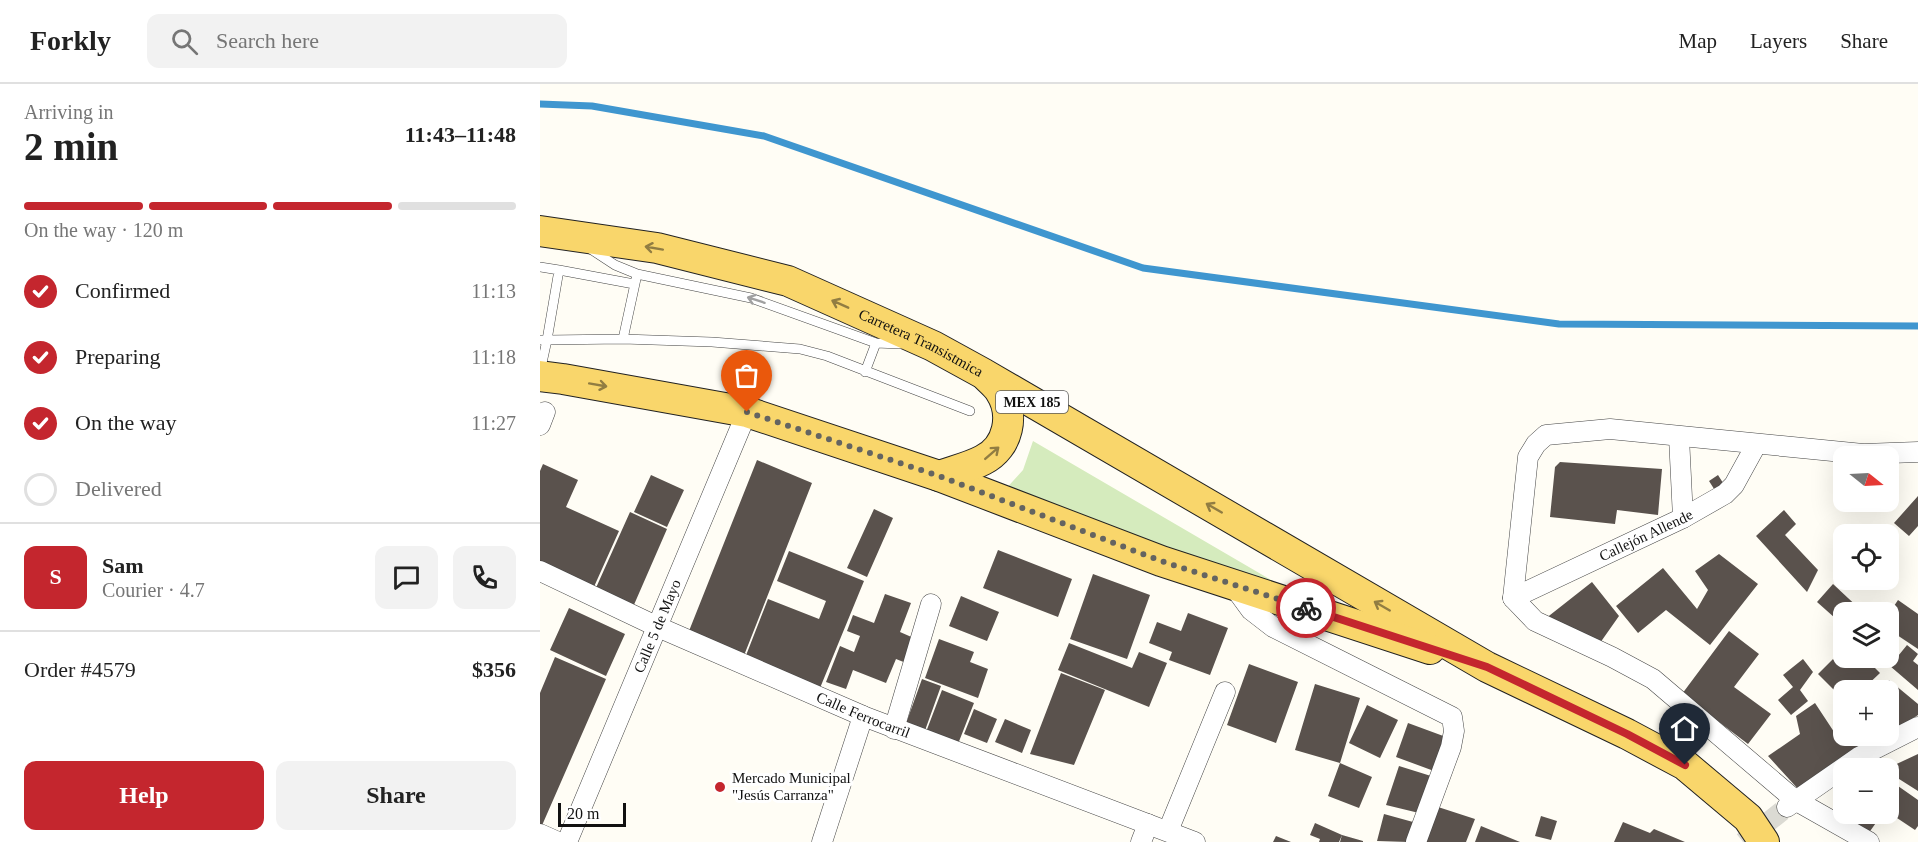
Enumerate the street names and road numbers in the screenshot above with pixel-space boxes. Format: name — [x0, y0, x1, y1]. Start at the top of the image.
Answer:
street label: Carretera Transistmica — [856, 306, 986, 380]
road number: MEX 185 — [996, 391, 1068, 413]
street label: Callejón Allende — [1597, 506, 1696, 564]
street label: Calle 5 de Mayo — [631, 577, 684, 675]
street label: Calle Ferrocarril — [814, 689, 912, 741]

